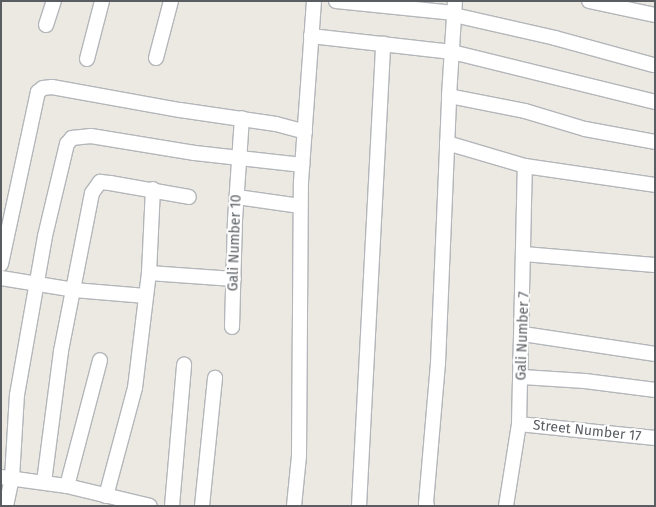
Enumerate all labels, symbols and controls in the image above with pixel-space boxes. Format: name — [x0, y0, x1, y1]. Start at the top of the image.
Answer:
street label: Gali Number 10 — [225, 194, 245, 292]
street label: Gali Number 7 — [513, 291, 533, 381]
street label: Street Number 17 — [532, 417, 642, 445]

